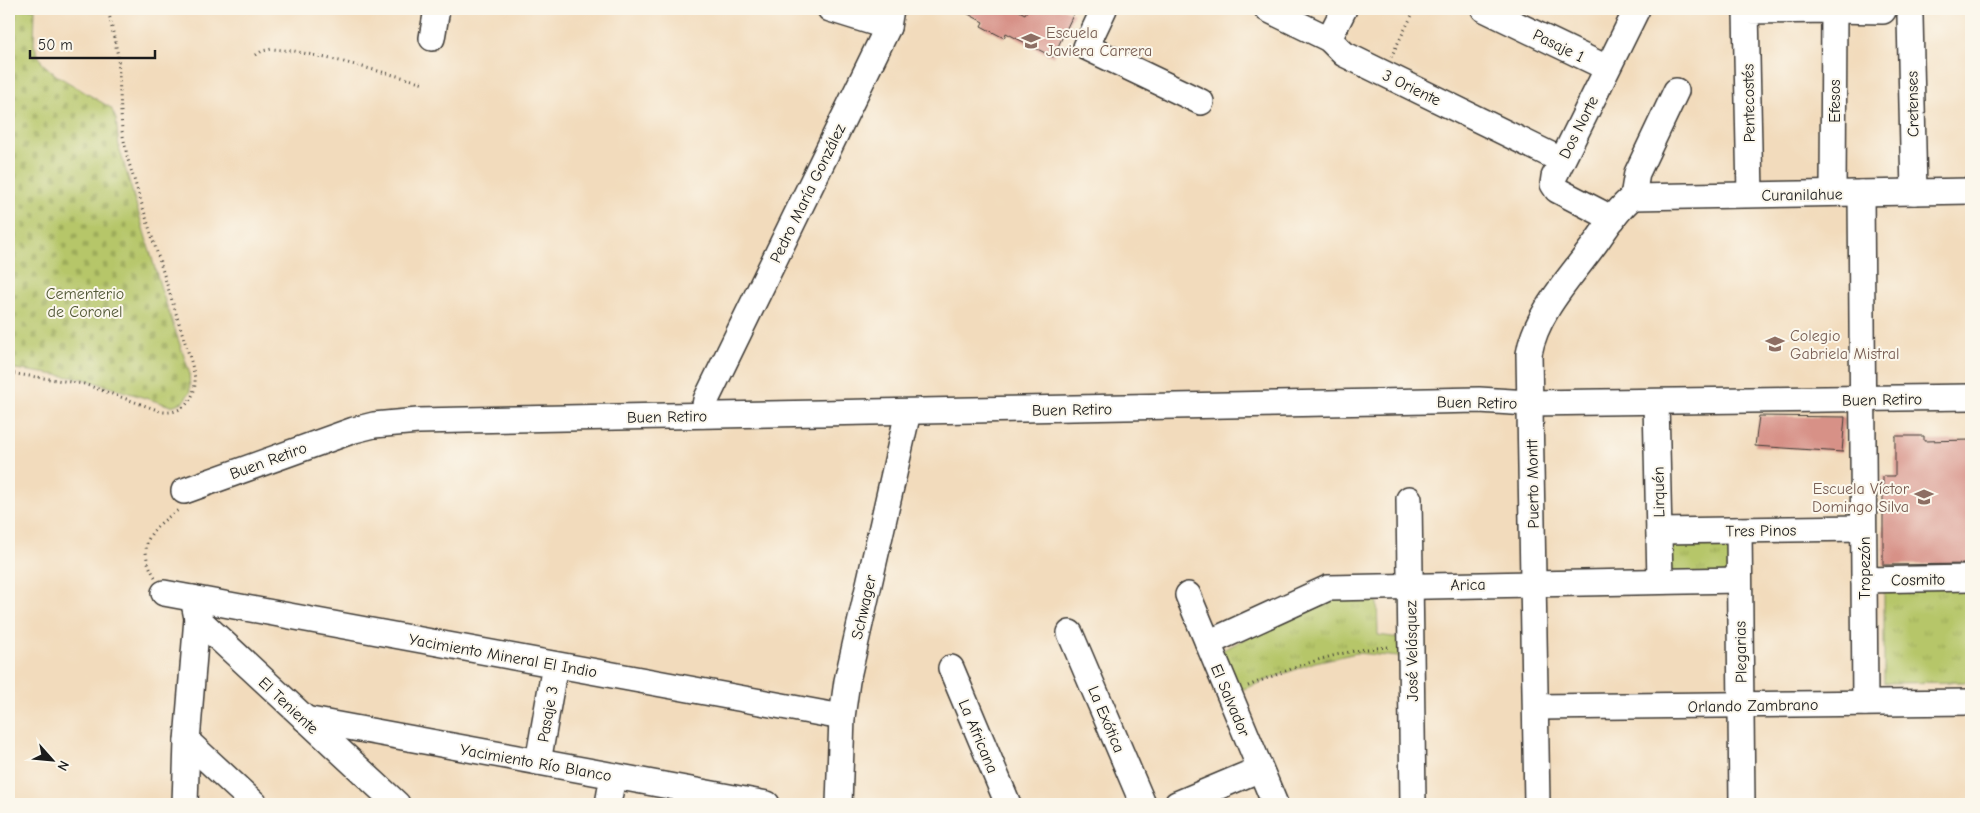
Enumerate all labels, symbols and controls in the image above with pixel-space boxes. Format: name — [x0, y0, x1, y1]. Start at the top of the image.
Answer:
place label: Escuela Javiera Carrera — [1046, 24, 1152, 60]
street label: Pasaje 1 — [1530, 26, 1587, 66]
scale bar — [30, 28, 155, 60]
school or university icon: Escuela Javiera Carrera — [1020, 30, 1042, 52]
text: 50 m — [38, 36, 73, 54]
street label: Pentecostés — [1739, 63, 1759, 143]
street label: 3 Oriente — [1379, 66, 1444, 110]
street label: Cretenses — [1903, 70, 1923, 137]
street label: Efesos — [1826, 79, 1844, 123]
street label: Dos Norte — [1555, 93, 1602, 162]
street label: Pedro María González — [766, 121, 849, 266]
street label: Curanilahue — [1761, 185, 1843, 205]
park label: Cementerio de Coronel — [46, 285, 124, 321]
place label: Colegio Gabriela Mistral — [1790, 327, 1899, 363]
school or university icon: Colegio Gabriela Mistral — [1764, 333, 1786, 355]
street label: Buen Retiro — [1842, 390, 1922, 410]
street label: Buen Retiro — [1437, 393, 1517, 413]
street label: Buen Retiro — [1032, 400, 1112, 420]
street label: Buen Retiro — [627, 407, 707, 427]
street label: Buen Retiro — [227, 439, 309, 483]
street label: Puerto Montt — [1523, 439, 1543, 529]
street label: Lirquén — [1650, 466, 1668, 518]
place label: Escuela Víctor Domingo Silva — [1812, 480, 1910, 516]
school or university icon: Escuela Víctor Domingo Silva — [1913, 486, 1935, 508]
street label: Tres Pinos — [1725, 521, 1797, 541]
street label: Tropezón — [1856, 536, 1874, 600]
street label: Cosmito — [1891, 571, 1945, 589]
street label: Schwager — [848, 573, 880, 641]
street label: Arica — [1450, 576, 1486, 594]
street label: José Velásquez — [1402, 600, 1422, 702]
street label: Plegarias — [1731, 620, 1751, 683]
street label: Yacimiento Mineral El Indio — [407, 631, 598, 681]
street label: El Salvador — [1207, 661, 1254, 740]
street label: El Teniente — [255, 674, 322, 738]
street label: La Exótica — [1084, 683, 1128, 755]
street label: Pasaje 3 — [534, 685, 562, 744]
street label: Orlando Zambrano — [1688, 696, 1818, 716]
street label: La Africana — [955, 697, 1002, 776]
north arrow — [28, 736, 78, 786]
street label: Yacimiento Río Blanco — [459, 741, 613, 785]
text: N — [53, 758, 73, 774]

